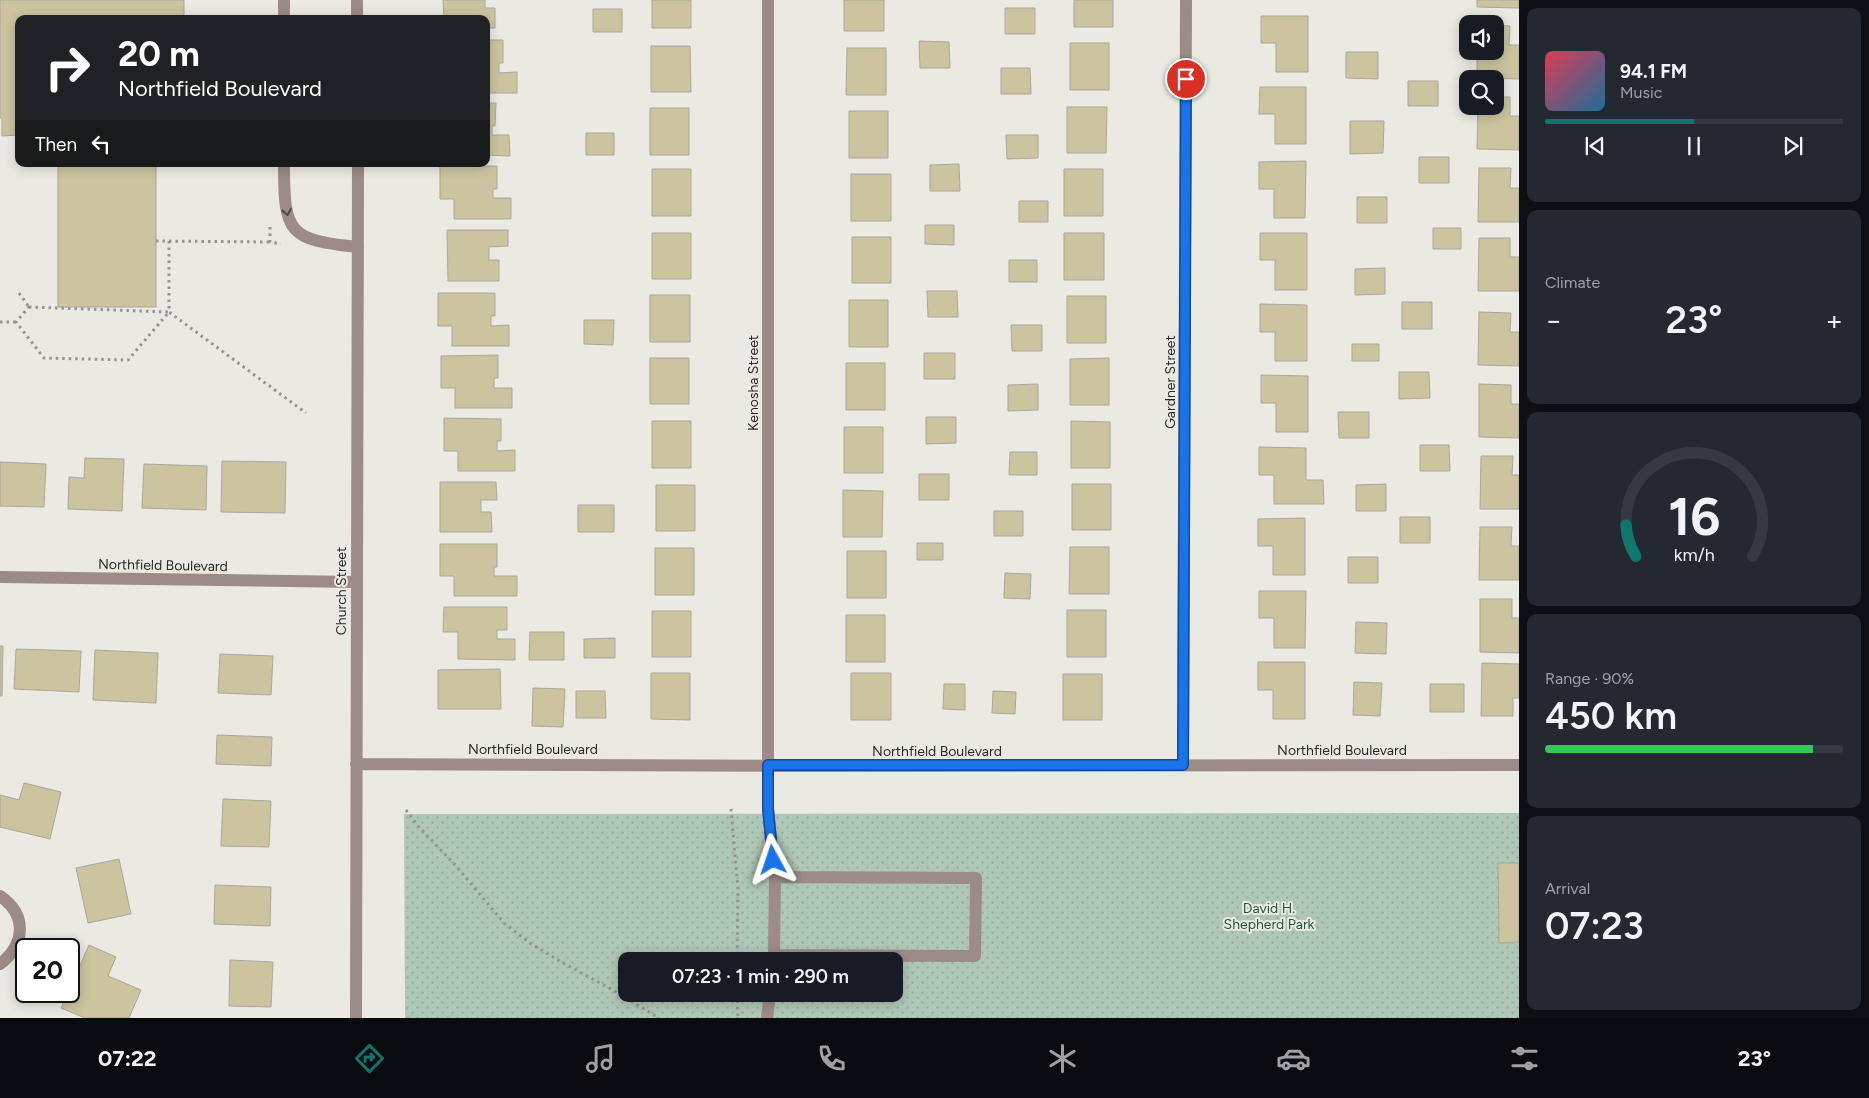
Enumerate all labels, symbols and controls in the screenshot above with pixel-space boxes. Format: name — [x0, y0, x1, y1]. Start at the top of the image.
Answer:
map controls — [1459, 15, 1504, 115]
button: sound — [1459, 15, 1504, 60]
text: 20 m — [118, 33, 200, 75]
icon: right — [35, 35, 100, 100]
pin — [1165, 58, 1207, 100]
text: 94.1 FM — [1620, 60, 1687, 83]
icon: arrive — [1172, 65, 1200, 93]
button: search — [1459, 70, 1504, 115]
text: Northfield Boulevard — [118, 75, 322, 102]
text: Music — [1620, 83, 1662, 102]
icon: left — [87, 130, 115, 158]
icon: previous — [1581, 132, 1609, 160]
icon: pause — [1680, 132, 1708, 160]
icon: next — [1779, 132, 1807, 160]
text: Then — [35, 133, 77, 156]
one-way arrow — [282, 208, 292, 217]
text: Climate — [1545, 273, 1600, 292]
text: 23° — [1666, 297, 1722, 343]
text: − — [1545, 303, 1562, 337]
text: + — [1826, 303, 1843, 337]
street label: Kenosha Street — [745, 335, 762, 431]
street label: Gardner Street — [1162, 335, 1179, 429]
text: 16 — [1668, 486, 1720, 548]
text: km/h — [1674, 544, 1714, 565]
street label: Church Street — [333, 547, 350, 635]
street label: Northfield Boulevard — [98, 556, 228, 575]
text: Range · 90% — [1545, 669, 1634, 688]
text: 450 km — [1545, 693, 1677, 739]
street label: Northfield Boulevard — [468, 741, 598, 758]
street label: Northfield Boulevard — [1277, 742, 1407, 759]
street label: Northfield Boulevard — [872, 743, 1002, 760]
position arrow — [746, 833, 798, 885]
text: Arrival — [1545, 879, 1590, 898]
park label: David H. Shepherd Park — [1224, 900, 1315, 933]
text: 07:23 — [1545, 903, 1644, 949]
speed limit sign: 20 — [15, 938, 80, 1003]
text: 07:23 · 1 min · 290 m — [672, 965, 849, 988]
icon: directions — [352, 1041, 387, 1076]
icon: music — [583, 1041, 618, 1076]
icon: phone — [814, 1041, 849, 1076]
icon: climate — [1045, 1041, 1080, 1076]
icon: car — [1276, 1041, 1311, 1076]
icon: filters — [1507, 1041, 1542, 1076]
text: 07:22 — [98, 1045, 157, 1072]
text: 23° — [1738, 1045, 1771, 1072]

